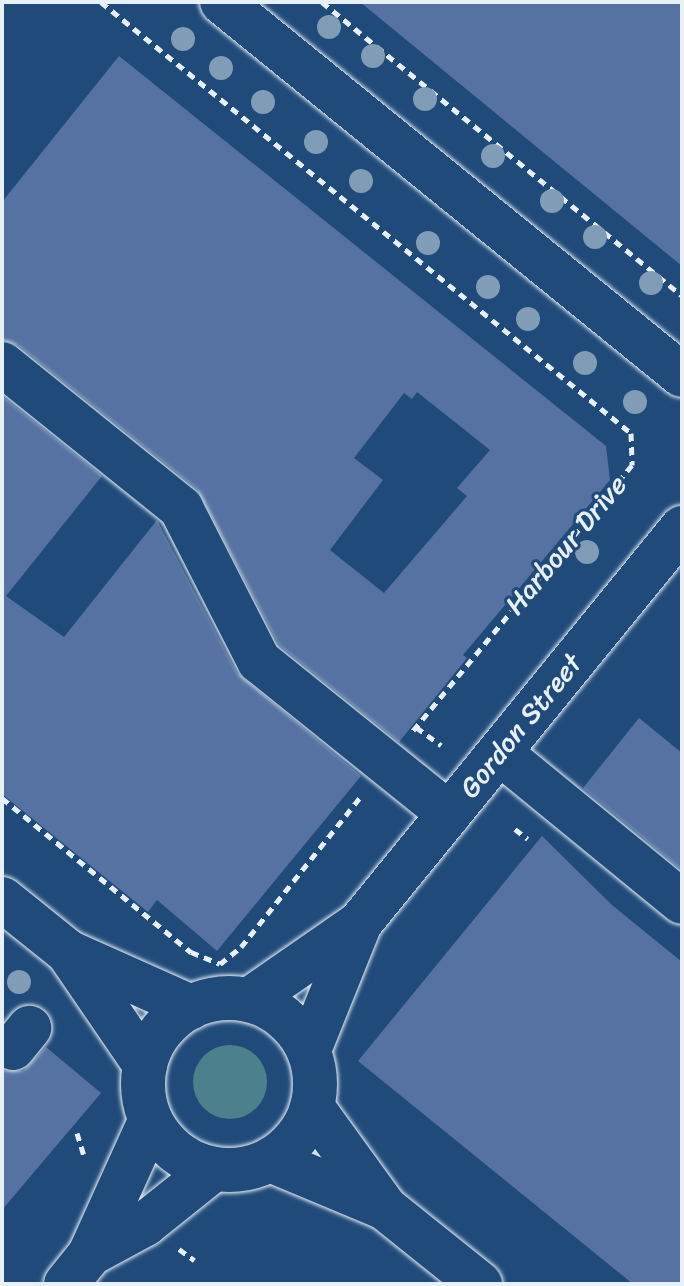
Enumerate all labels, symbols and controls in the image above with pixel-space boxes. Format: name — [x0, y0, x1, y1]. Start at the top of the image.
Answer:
street label: Harbour Drive — [498, 468, 634, 622]
street label: Gordon Street — [453, 647, 589, 805]

